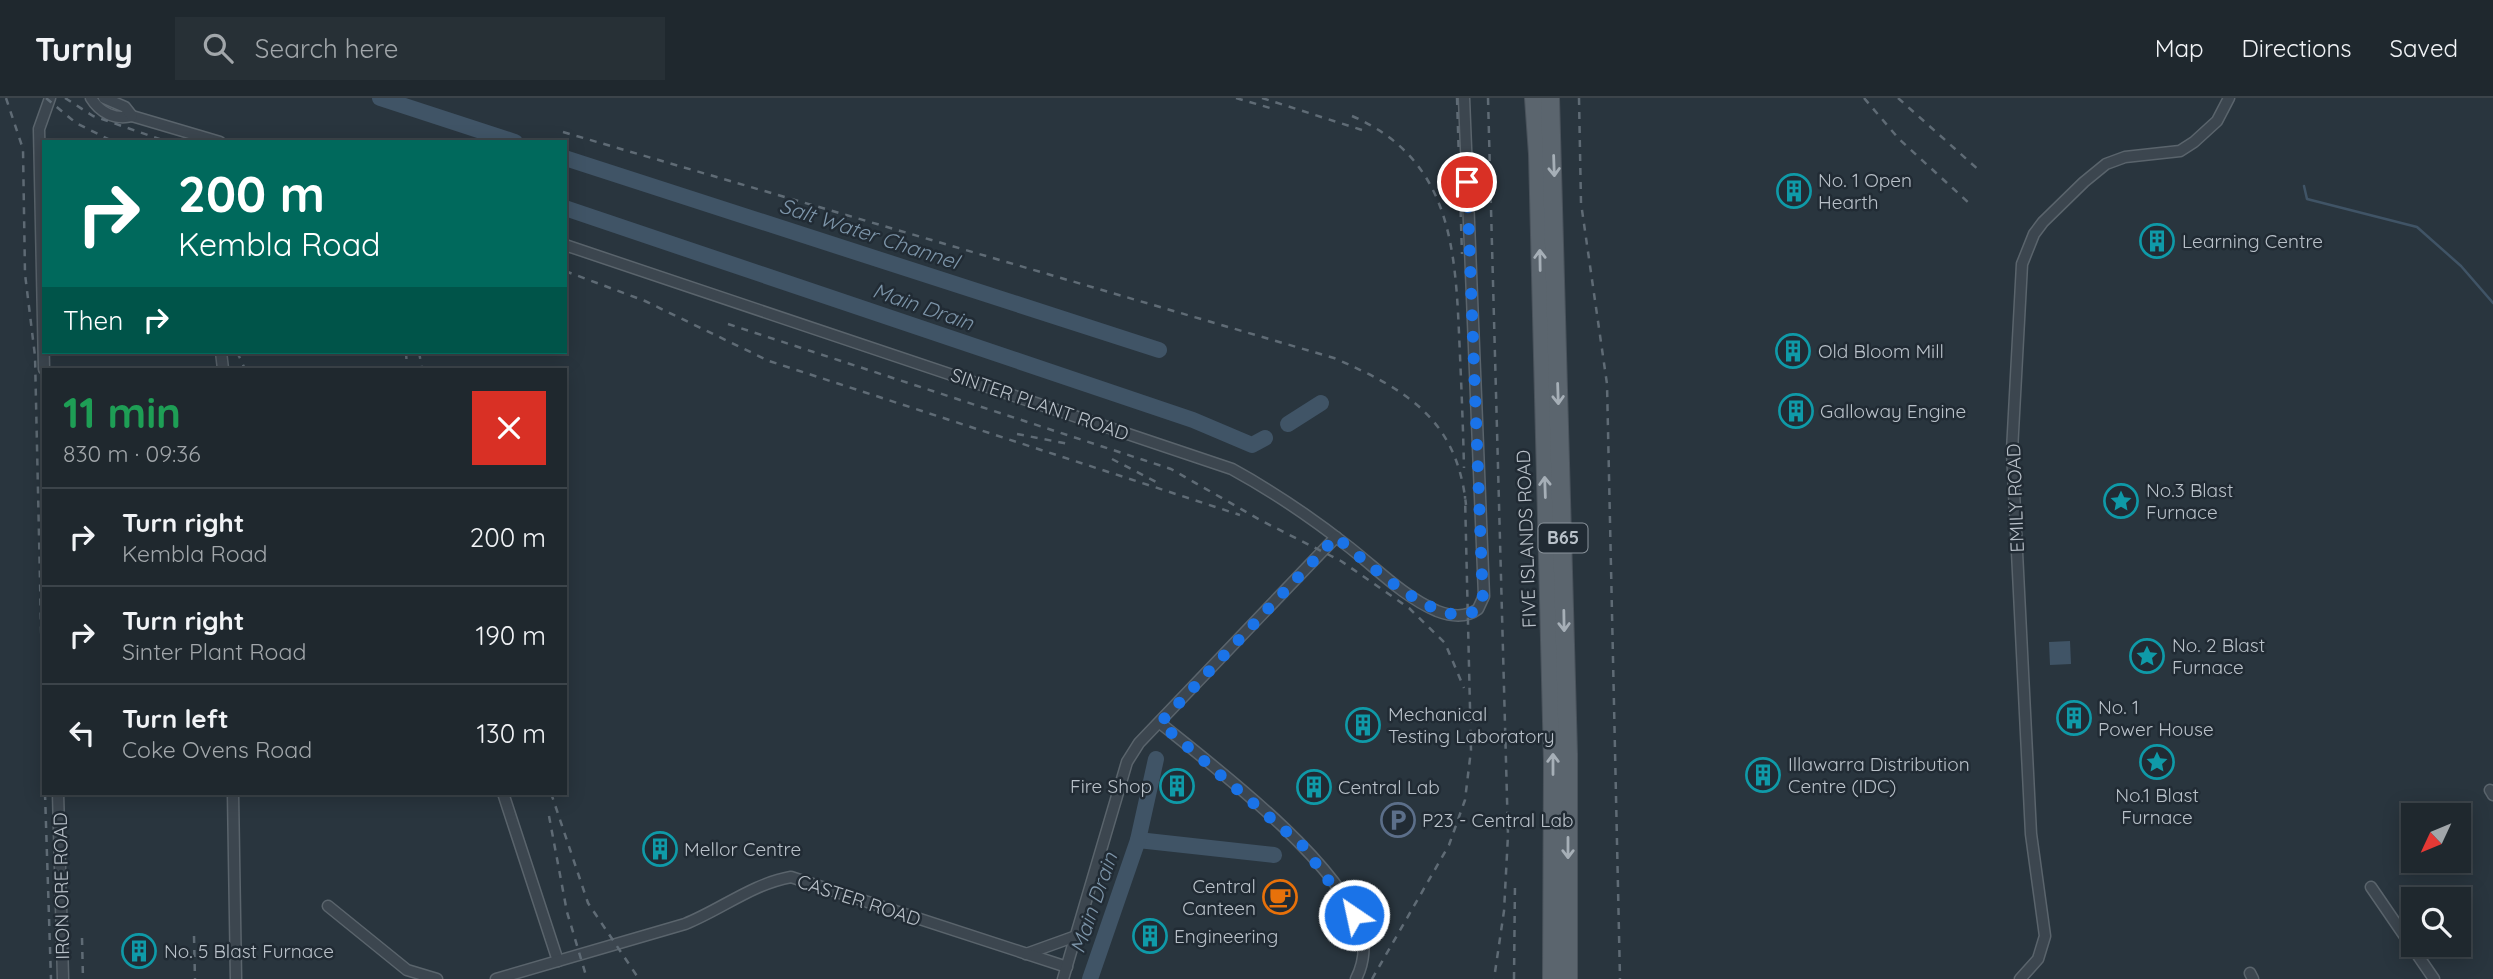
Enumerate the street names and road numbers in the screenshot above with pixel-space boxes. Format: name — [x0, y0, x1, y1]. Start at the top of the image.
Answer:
street label: SINTER PLANT ROAD — [948, 362, 1132, 446]
street label: EMILY ROAD — [2001, 443, 2029, 553]
street label: FIVE ISLANDS ROAD — [1511, 450, 1541, 628]
road number: B65 — [1538, 524, 1588, 552]
street label: IRON ORE ROAD — [48, 812, 74, 960]
street label: CASTER ROAD — [794, 869, 924, 931]

